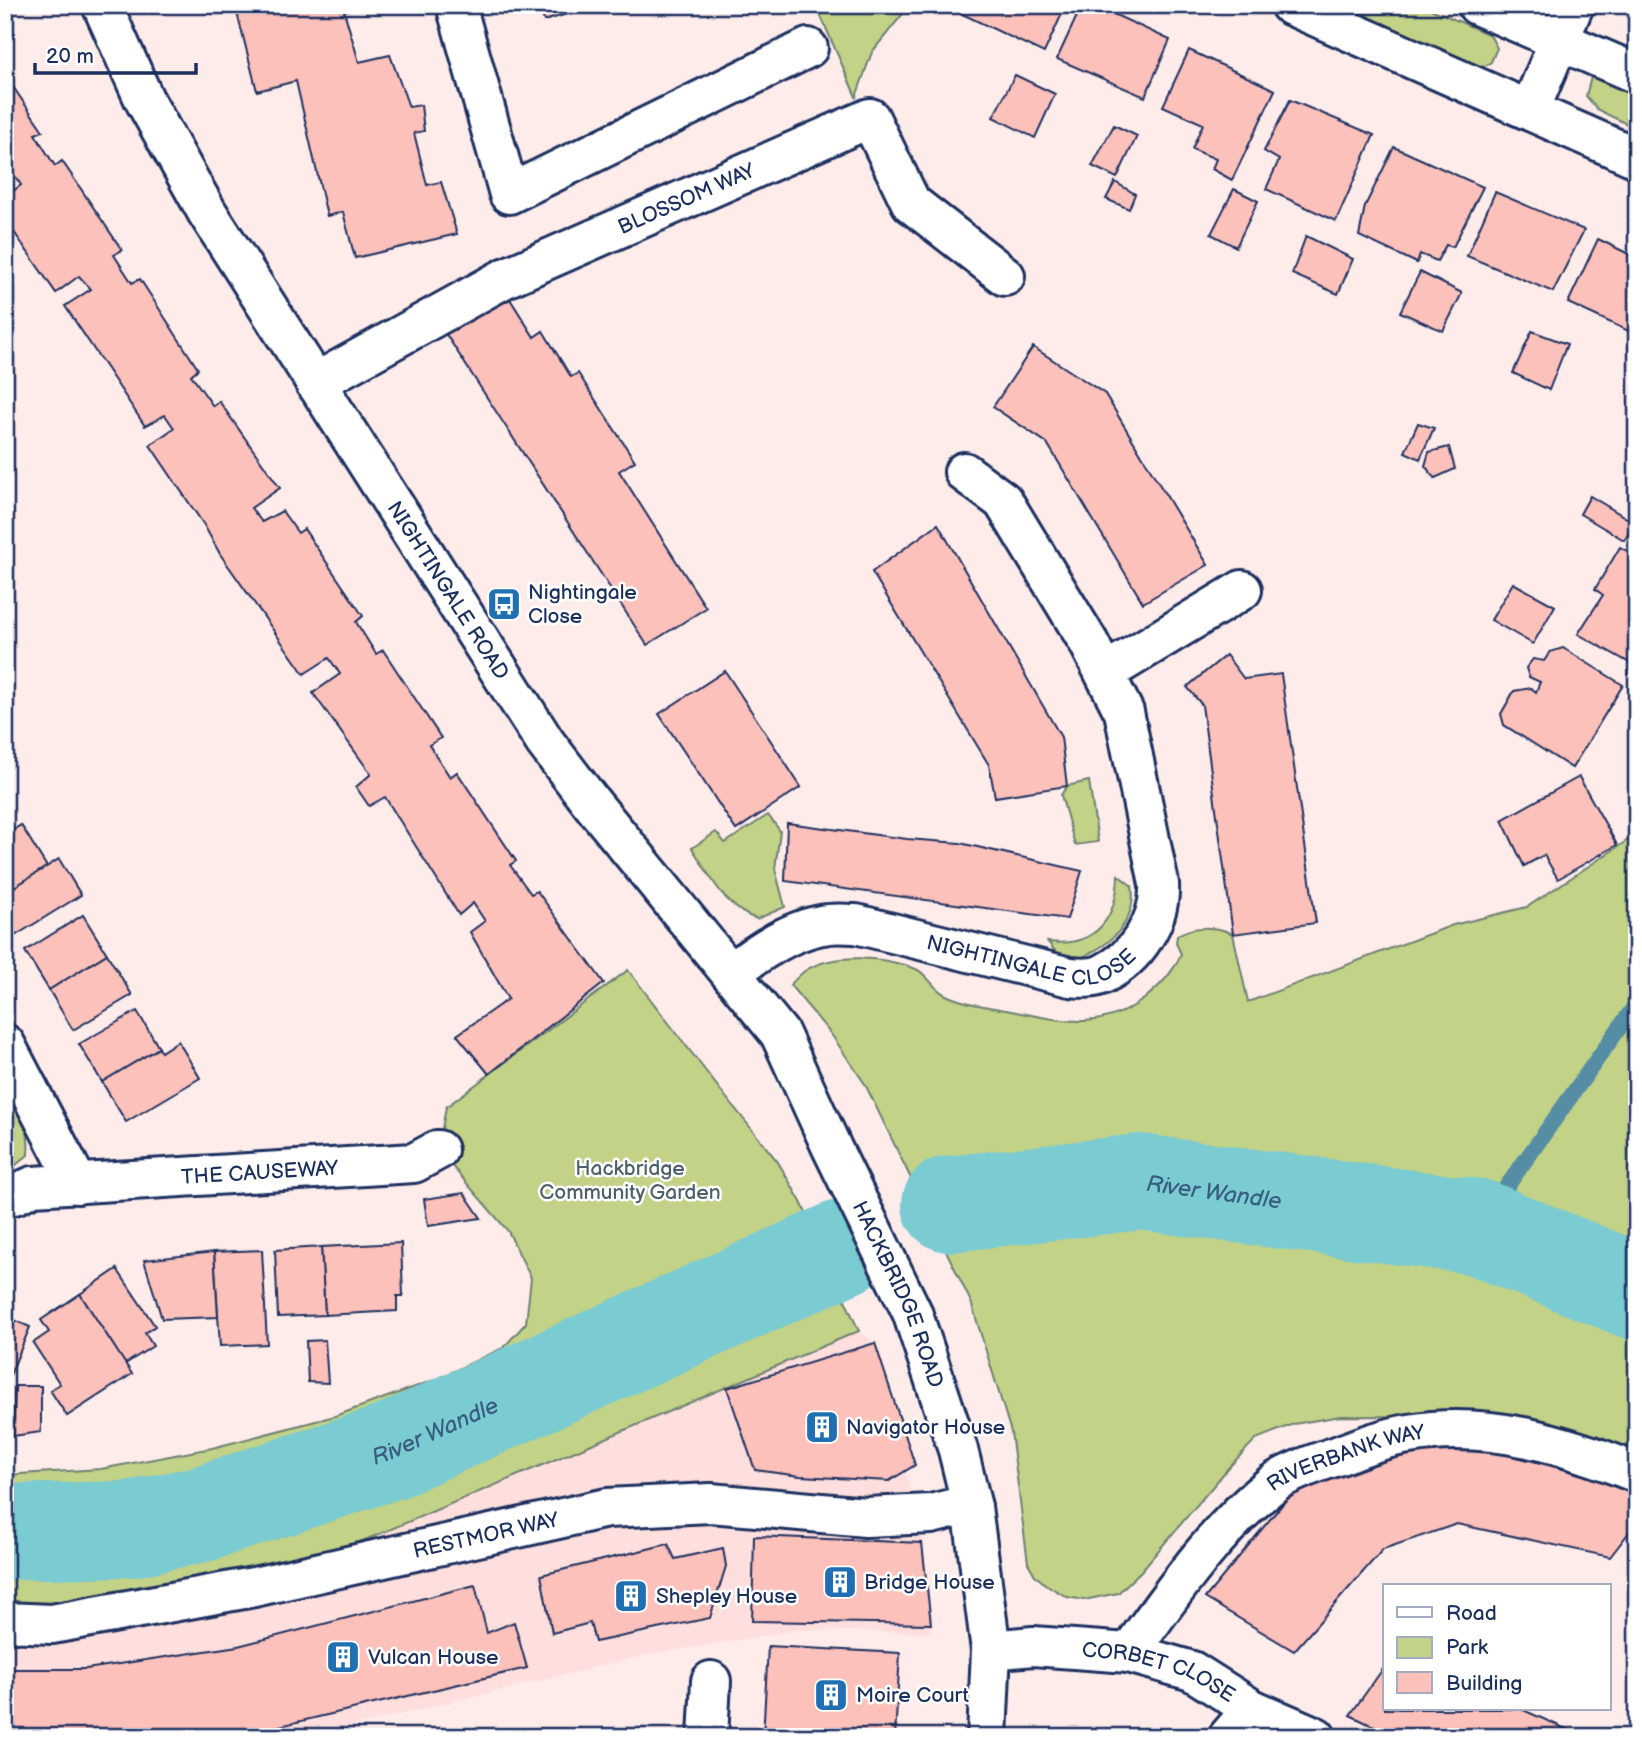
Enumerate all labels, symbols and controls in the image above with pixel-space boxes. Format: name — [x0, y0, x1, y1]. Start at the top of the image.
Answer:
scale bar — [35, 32, 196, 76]
text: 20 m — [46, 44, 94, 69]
street label: BLOSSOM WAY — [614, 158, 759, 240]
street label: NIGHTINGALE ROAD — [382, 497, 514, 684]
place label: Nightingale Close — [528, 580, 637, 629]
bus stop icon: Nightingale Close — [485, 585, 523, 623]
street label: NIGHTINGALE CLOSE — [919, 927, 1137, 955]
text: NIGHTINGALE CLOSE — [924, 930, 1141, 991]
street label: THE CAUSEWAY — [180, 1156, 340, 1190]
park label: Hackbridge Community Garden — [539, 1156, 721, 1205]
water label: River Wandle — [1145, 1170, 1283, 1216]
street label: HACKBRIDGE ROAD — [847, 1197, 948, 1391]
water label: River Wandle — [368, 1392, 503, 1472]
building icon: Navigator House — [803, 1408, 841, 1446]
place label: Navigator House — [846, 1415, 1005, 1440]
street label: RIVERBANK WAY — [1262, 1420, 1427, 1497]
street label: RESTMOR WAY — [411, 1507, 562, 1564]
building icon: Bridge House — [821, 1563, 859, 1601]
place label: Bridge House — [864, 1570, 995, 1595]
building icon: Shepley House — [612, 1577, 650, 1615]
place label: Shepley House — [656, 1584, 797, 1609]
legend — [1383, 1584, 1610, 1710]
text: Road — [1446, 1601, 1497, 1626]
text: Park — [1446, 1635, 1489, 1660]
building icon: Vulcan House — [324, 1638, 362, 1676]
street label: CORBET CLOSE — [1081, 1638, 1240, 1708]
place label: Vulcan House — [368, 1645, 499, 1670]
text: Building — [1446, 1671, 1522, 1696]
building icon: Moire Court — [812, 1676, 850, 1714]
place label: Moire Court — [856, 1683, 969, 1708]

